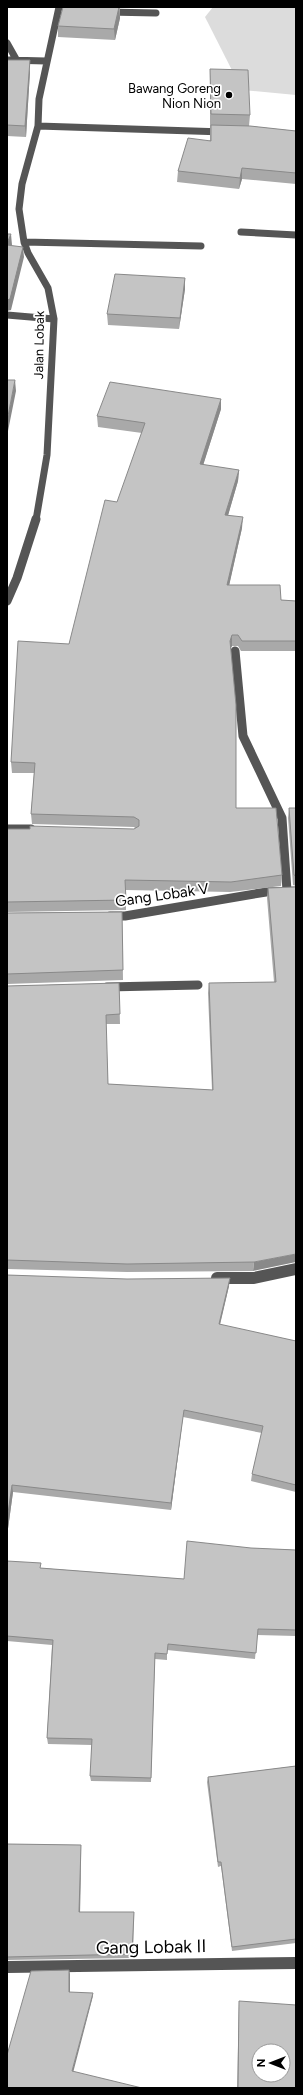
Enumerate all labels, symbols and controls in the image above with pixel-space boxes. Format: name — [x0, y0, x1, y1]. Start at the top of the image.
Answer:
place label: Bawang Goreng Nion Nion — [128, 81, 221, 111]
marker: Bawang Goreng Nion Nion — [224, 90, 234, 100]
street label: Jalan Lobak — [31, 310, 47, 379]
street label: Gang Lobak V — [114, 879, 211, 910]
street label: Gang Lobak II — [96, 1935, 206, 1959]
north arrow — [251, 2043, 291, 2083]
text: N — [255, 2059, 268, 2067]

